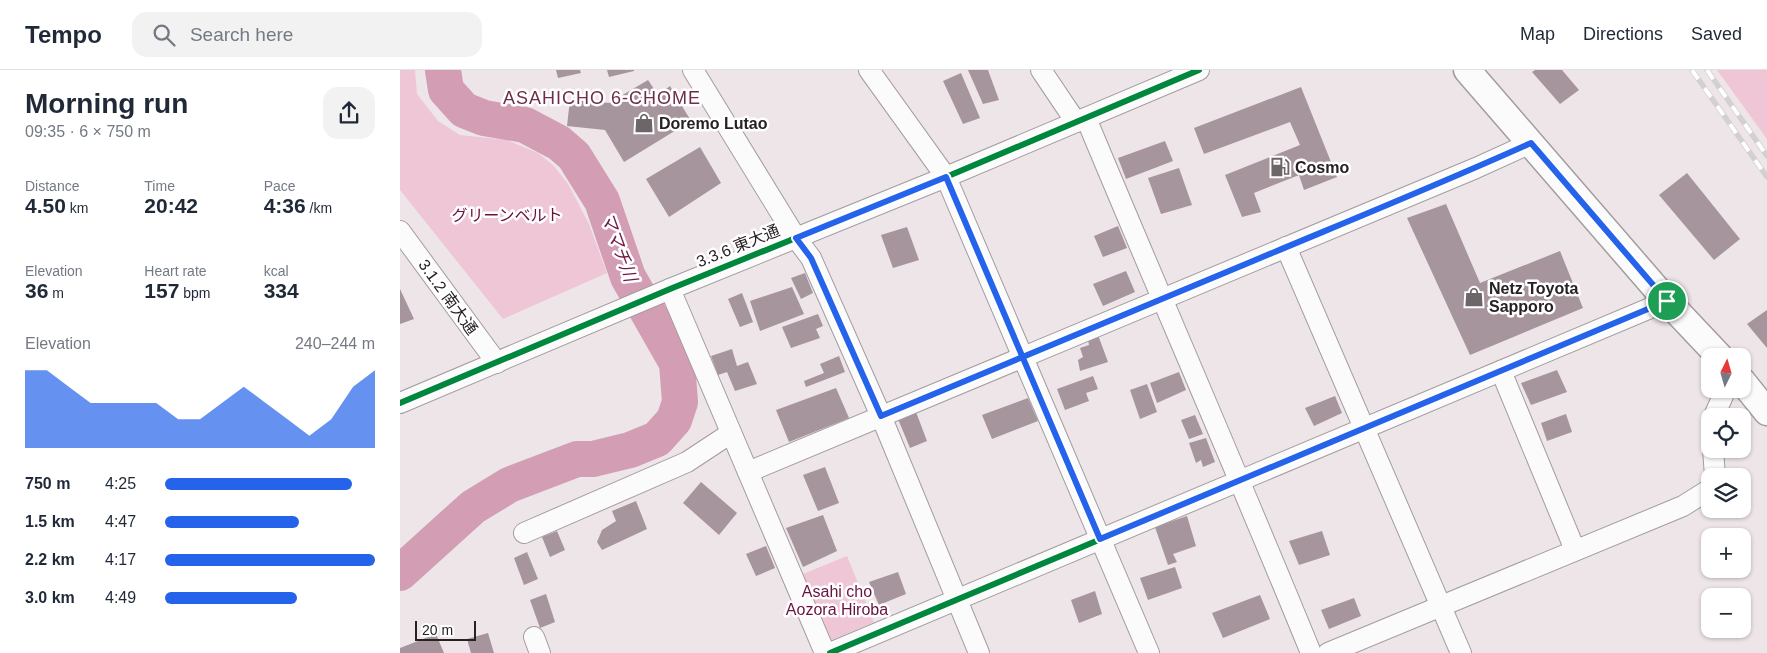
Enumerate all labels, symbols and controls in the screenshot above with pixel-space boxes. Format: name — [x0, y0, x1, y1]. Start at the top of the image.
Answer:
search box — [132, 12, 482, 57]
text: Tempo — [25, 21, 102, 48]
icon: search — [150, 21, 178, 49]
text: Search here — [190, 24, 293, 45]
text: Map — [1520, 24, 1555, 44]
text: Directions — [1583, 24, 1663, 44]
text: Saved — [1691, 24, 1742, 44]
button: share — [323, 87, 375, 139]
text: Morning run — [25, 88, 188, 119]
district label: ASAHICHO 6-CHOME — [503, 88, 701, 108]
shop icon: Doremo Lutao — [633, 112, 655, 134]
place label: Doremo Lutao — [659, 115, 768, 132]
text: 09:35 · 6 × 750 m — [25, 123, 151, 140]
fuel station icon: Cosmo — [1269, 156, 1291, 178]
place label: Cosmo — [1295, 159, 1349, 176]
text: Distance — [25, 178, 79, 194]
text: Time — [144, 178, 175, 194]
text: Pace — [264, 178, 296, 194]
text: 4.50 — [25, 194, 66, 217]
text: 20:42 — [144, 194, 198, 217]
text: 4:36 — [264, 194, 306, 217]
text: km — [66, 200, 88, 216]
text: /km — [306, 200, 332, 216]
park label: グリーンベルト — [451, 207, 563, 224]
water label: ママチ川 — [597, 210, 641, 286]
street label: 3.3.6 東大通 — [694, 222, 782, 270]
street label: 3.1.2 南大通 — [415, 256, 481, 338]
text: Elevation — [25, 263, 83, 279]
text: Heart rate — [144, 263, 207, 279]
text: kcal — [264, 263, 289, 279]
text: 36 — [25, 279, 48, 302]
text: 157 — [144, 279, 179, 302]
text: 334 — [264, 279, 299, 302]
place label: Netz Toyota Sapporo — [1489, 280, 1579, 315]
pin — [1646, 280, 1688, 322]
text: m — [48, 285, 64, 301]
text: bpm — [179, 285, 211, 301]
shop icon: Netz Toyota Sapporo — [1463, 286, 1485, 308]
icon: arrive — [1653, 287, 1681, 315]
text: Elevation — [25, 335, 91, 352]
text: 240–244 m — [295, 335, 375, 352]
north arrow — [1701, 348, 1751, 398]
map controls — [1701, 348, 1751, 638]
button: locate — [1701, 408, 1751, 458]
button: layers — [1701, 468, 1751, 518]
text: 750 m — [25, 475, 70, 492]
text: 4:25 — [105, 475, 136, 492]
text: 1.5 km — [25, 513, 75, 530]
text: 4:47 — [105, 513, 136, 530]
button: + — [1701, 528, 1751, 578]
text: 2.2 km — [25, 551, 75, 568]
text: 4:17 — [105, 551, 136, 568]
park label: Asahi cho Aozora Hiroba — [786, 583, 888, 618]
button: − — [1701, 588, 1751, 638]
text: 3.0 km — [25, 589, 75, 606]
text: 4:49 — [105, 589, 136, 606]
scale bar — [415, 618, 476, 641]
text: 20 m — [422, 622, 453, 638]

